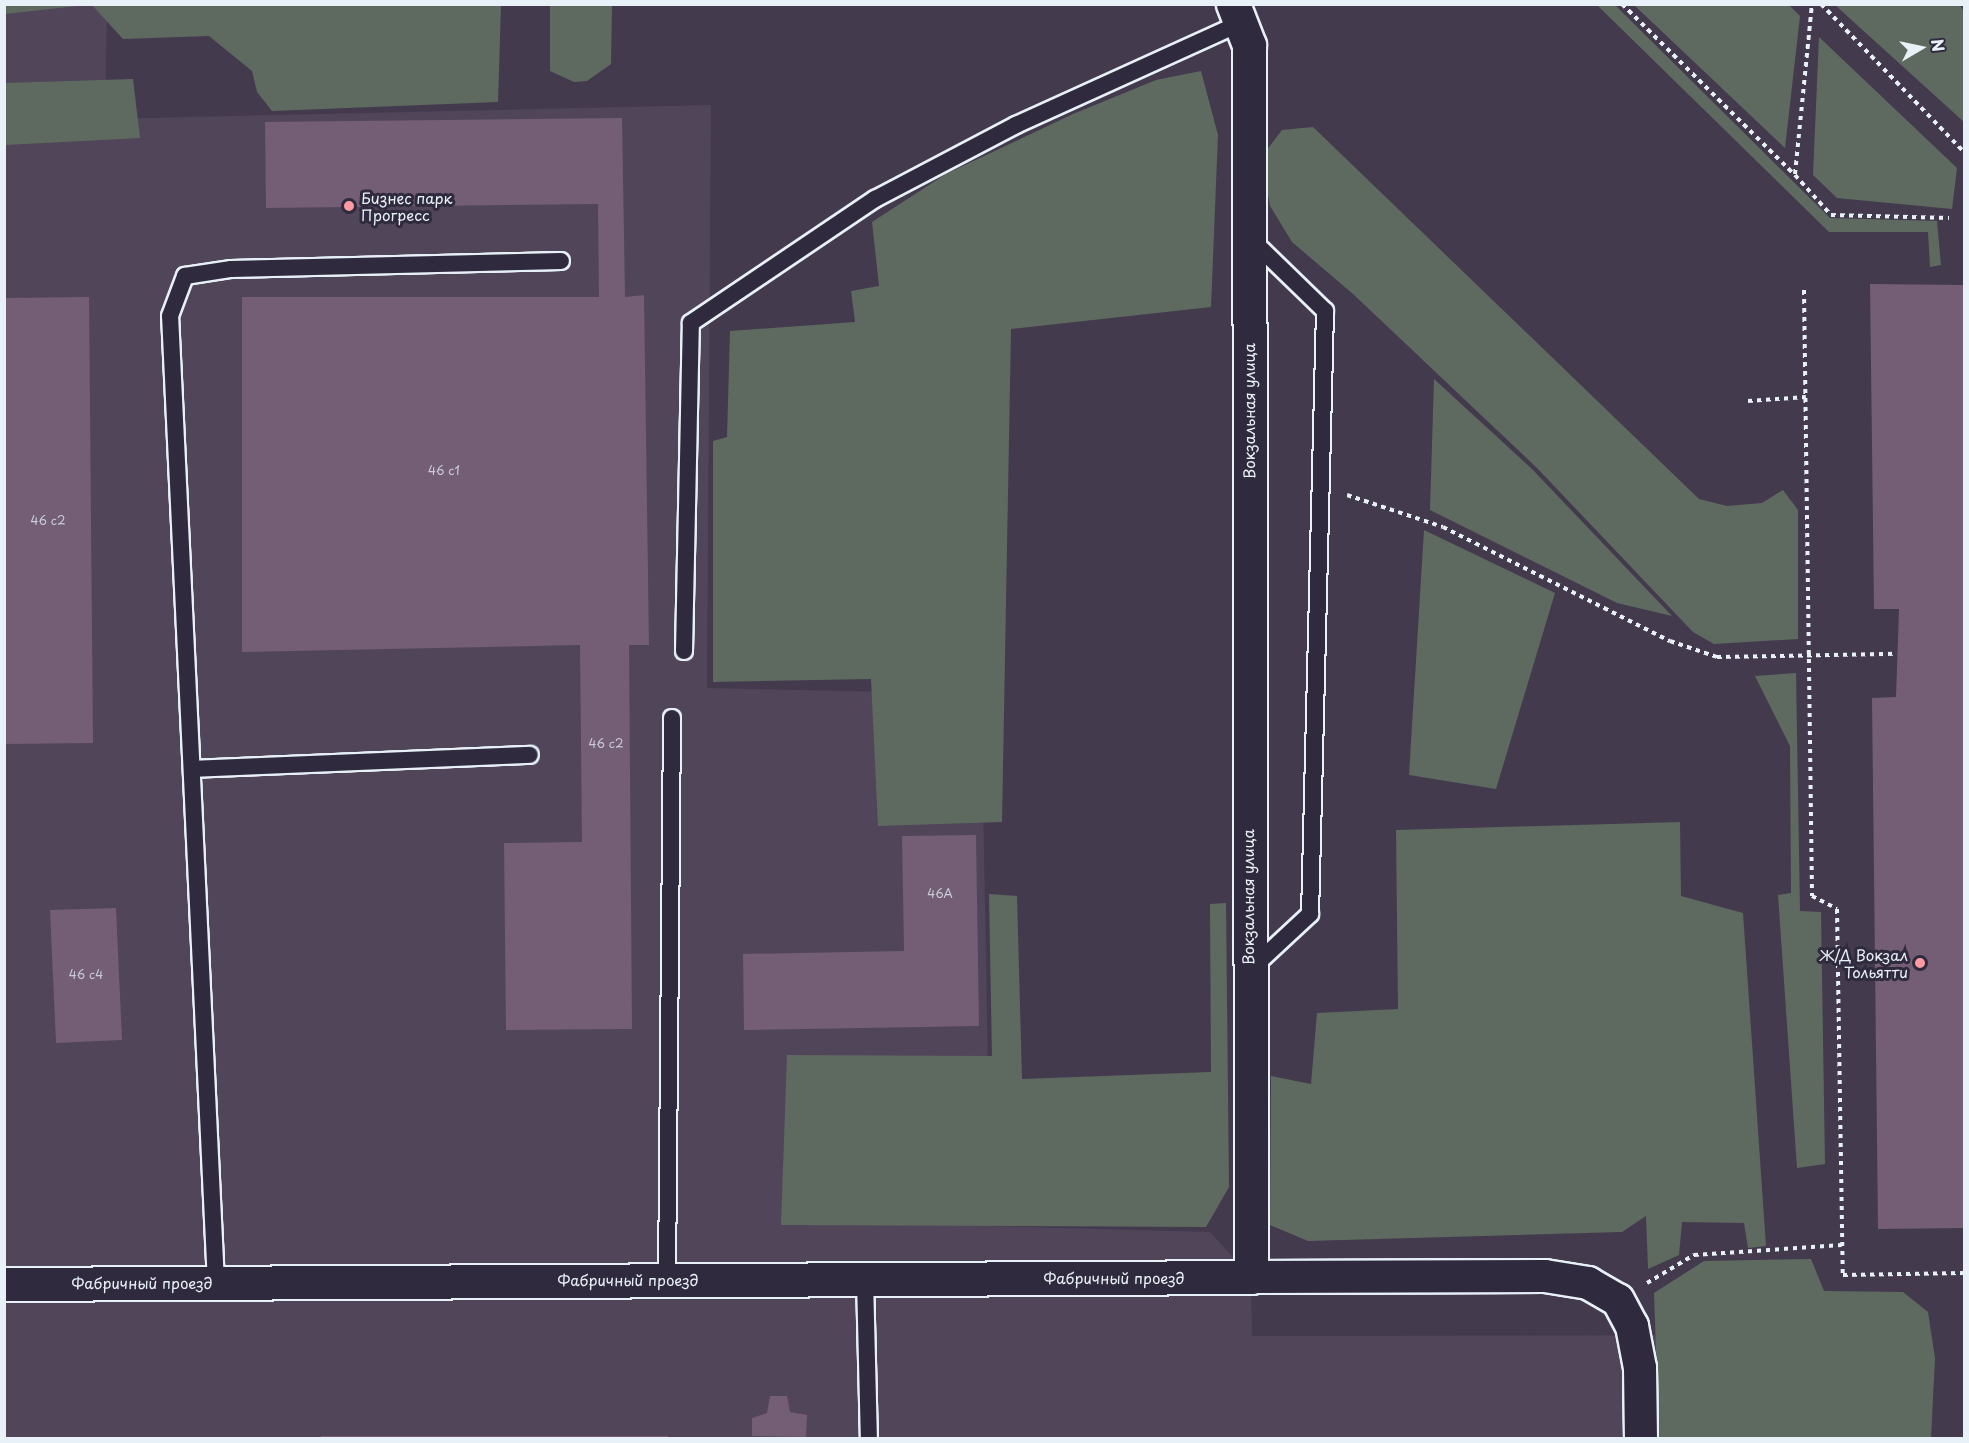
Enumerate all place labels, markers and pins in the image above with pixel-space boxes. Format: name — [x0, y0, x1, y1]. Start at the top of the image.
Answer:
place label: Бизнес парк Прогресс — [361, 188, 453, 223]
marker: Бизнес парк Прогресс — [342, 199, 356, 213]
place label: Ж/Д Вокзал Тольятти — [1819, 945, 1908, 980]
marker: Ж/Д Вокзал Тольятти — [1913, 956, 1927, 970]

